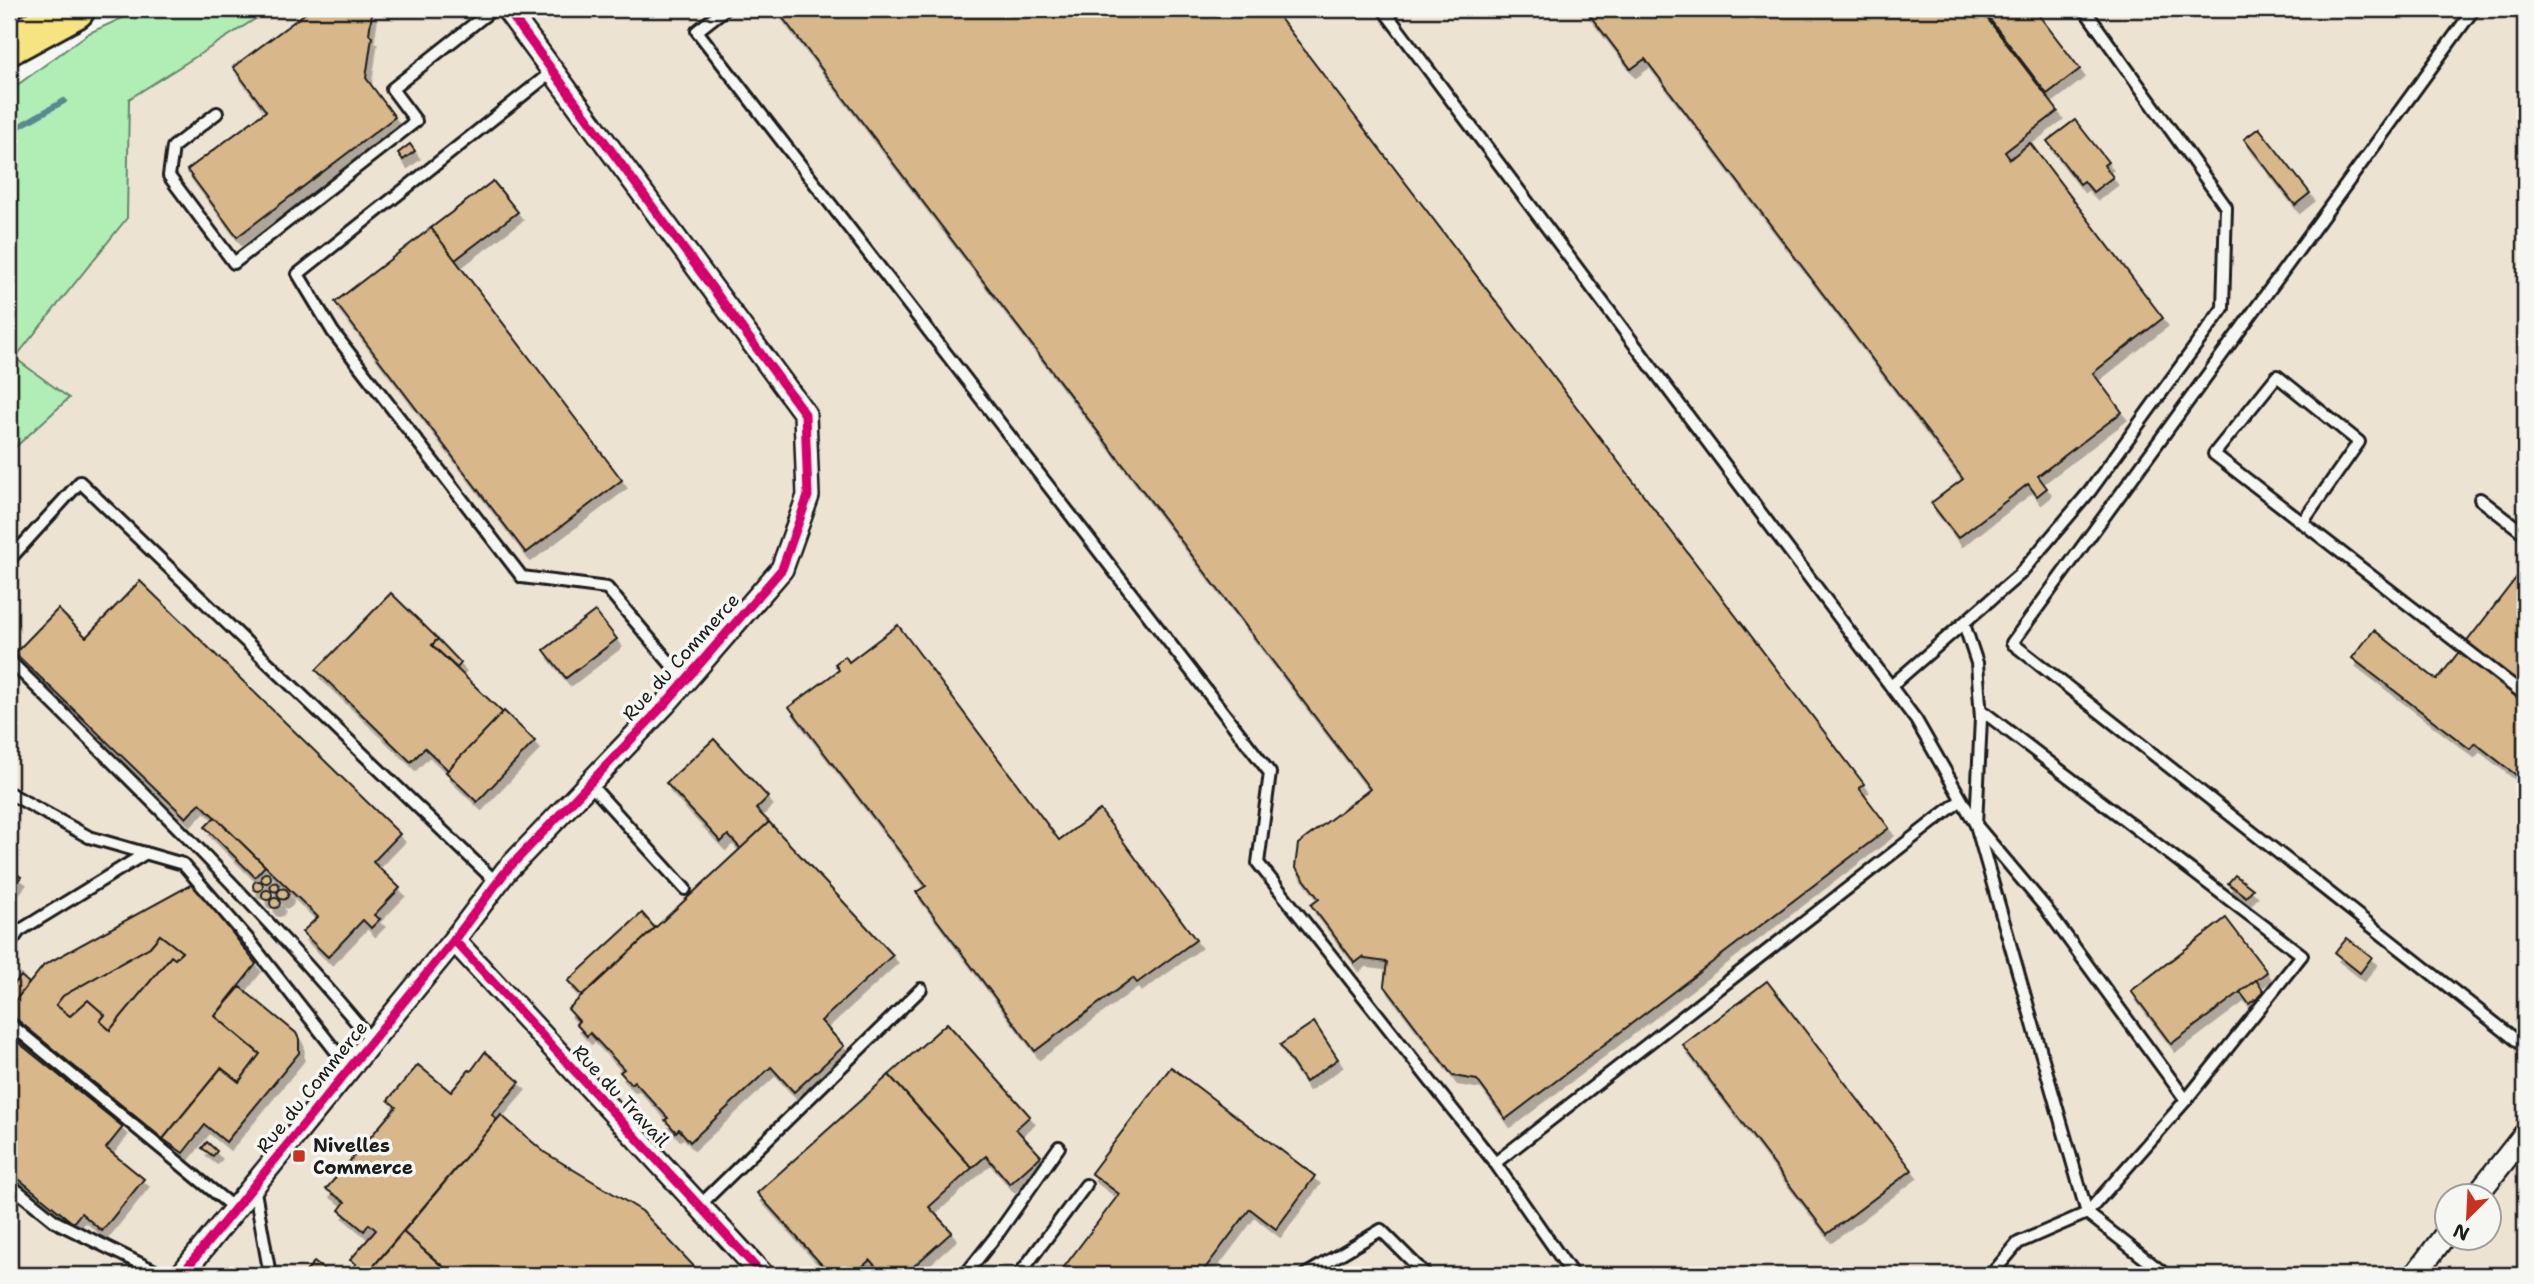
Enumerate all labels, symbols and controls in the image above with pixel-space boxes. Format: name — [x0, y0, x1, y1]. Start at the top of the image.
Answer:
street label: Rue du Commerce — [617, 588, 745, 726]
street label: Rue du Commerce — [251, 1016, 373, 1158]
street label: Rue du Travail — [567, 1039, 675, 1153]
place label: Nivelles Commerce — [313, 1133, 413, 1180]
marker: Nivelles Commerce — [291, 1148, 307, 1164]
north arrow — [2432, 1182, 2502, 1252]
text: N — [2449, 1218, 2473, 1247]

